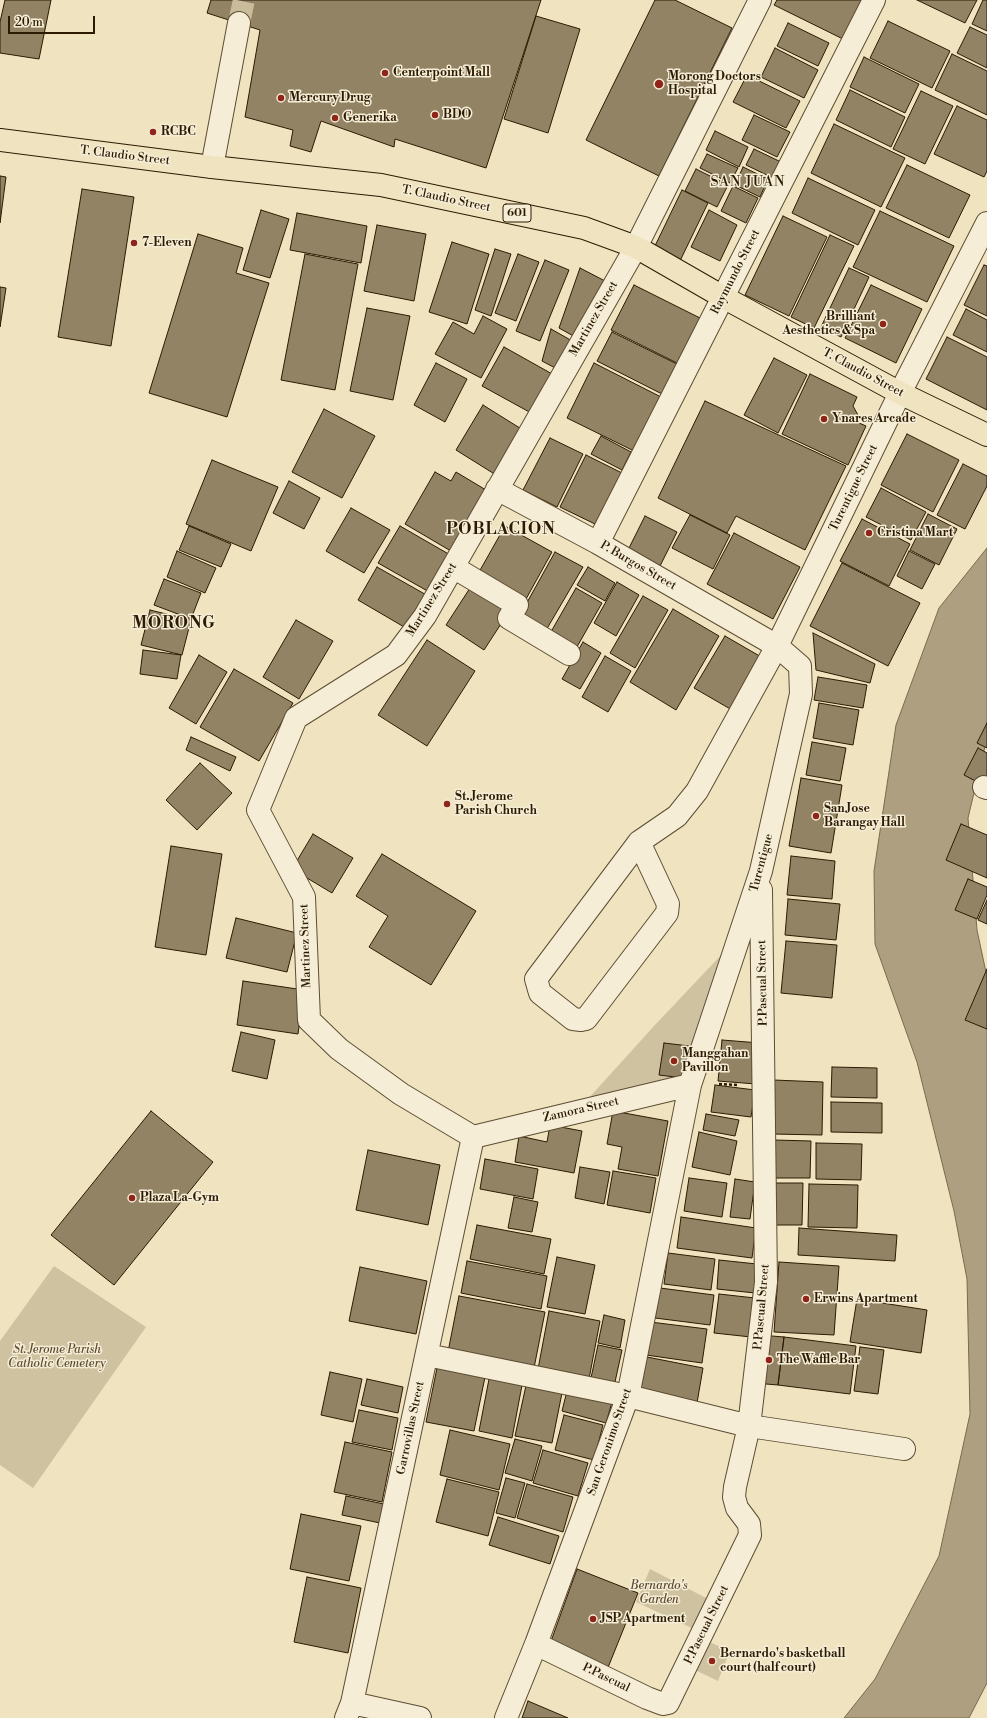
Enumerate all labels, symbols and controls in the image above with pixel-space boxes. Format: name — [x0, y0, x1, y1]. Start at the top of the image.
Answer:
scale bar — [10, 8, 97, 34]
text: 20 m — [15, 15, 43, 30]
place label: Centerpoint Mall — [393, 66, 490, 80]
marker: Centerpoint Mall — [380, 68, 390, 78]
place label: Morong Doctors Hospital — [668, 70, 761, 98]
marker: Morong Doctors Hospital — [653, 78, 665, 90]
place label: Mercury Drug — [289, 91, 371, 105]
marker: Mercury Drug — [276, 93, 286, 103]
place label: BDO — [443, 108, 471, 122]
marker: BDO — [430, 110, 440, 120]
place label: Generika — [343, 111, 397, 125]
marker: Generika — [330, 113, 340, 123]
place label: RCBC — [161, 125, 196, 139]
marker: RCBC — [148, 127, 158, 137]
street label: T. Claudio Street — [79, 143, 171, 169]
district label: SAN JUAN — [711, 175, 785, 191]
street label: T. Claudio Street — [400, 183, 492, 215]
road number: 601 — [503, 204, 531, 222]
street label: Raymundo Street — [708, 227, 764, 317]
place label: 7-Eleven — [142, 236, 192, 250]
marker: 7-Eleven — [129, 238, 139, 248]
street label: Martinez Street — [567, 279, 621, 359]
place label: Brilliant Aesthetics & Spa — [782, 310, 875, 338]
marker: Brilliant Aesthetics & Spa — [878, 319, 888, 329]
street label: T. Claudio Street — [820, 345, 906, 401]
place label: Ynares Arcade — [832, 412, 916, 426]
marker: Ynares Arcade — [819, 414, 829, 424]
street label: Turentigue Street — [827, 442, 881, 534]
district label: POBLACION — [446, 520, 556, 540]
place label: Cristina Mart — [877, 526, 953, 540]
marker: Cristina Mart — [864, 528, 874, 538]
street label: P. Burgos Street — [597, 538, 679, 594]
street label: Martinez Street — [404, 560, 460, 640]
district label: MORONG — [132, 614, 216, 634]
place label: St. Jerome Parish Church — [455, 790, 537, 818]
marker: St. Jerome Parish Church — [442, 799, 452, 809]
place label: San Jose Barangay Hall — [824, 802, 905, 830]
marker: San Jose Barangay Hall — [811, 811, 821, 821]
street label: Turentigue — [747, 832, 777, 894]
street label: Martinez Street — [297, 904, 315, 988]
street label: P.Pascual Street — [755, 940, 771, 1026]
place label: Manggahan Pavillon — [682, 1047, 748, 1075]
marker: Manggahan Pavillon — [669, 1056, 679, 1066]
street label: Zamora Street — [542, 1094, 620, 1126]
place label: Plaza La-Gym — [140, 1191, 219, 1205]
marker: Plaza La-Gym — [127, 1193, 137, 1203]
street label: P.Pascual Street — [751, 1263, 773, 1351]
place label: Erwins Apartment — [814, 1292, 918, 1306]
marker: Erwins Apartment — [801, 1294, 811, 1304]
park label: St. Jerome Parish Catholic Cemetery — [8, 1343, 106, 1371]
place label: The Waffle Bar — [777, 1353, 860, 1367]
marker: The Waffle Bar — [764, 1355, 774, 1365]
street label: Garrovillas Street — [394, 1380, 428, 1476]
street label: San Geronimo Street — [585, 1386, 635, 1498]
park label: Bernardo's Garden — [630, 1579, 688, 1607]
street label: P.Pascual Street — [682, 1583, 732, 1667]
place label: JSP Apartment — [601, 1612, 685, 1626]
marker: JSP Apartment — [588, 1614, 598, 1624]
place label: Bernardo's basketball court (half court) — [720, 1647, 845, 1675]
marker: Bernardo's basketball court (half court) — [707, 1656, 717, 1666]
street label: P.Pascual — [580, 1660, 632, 1696]

